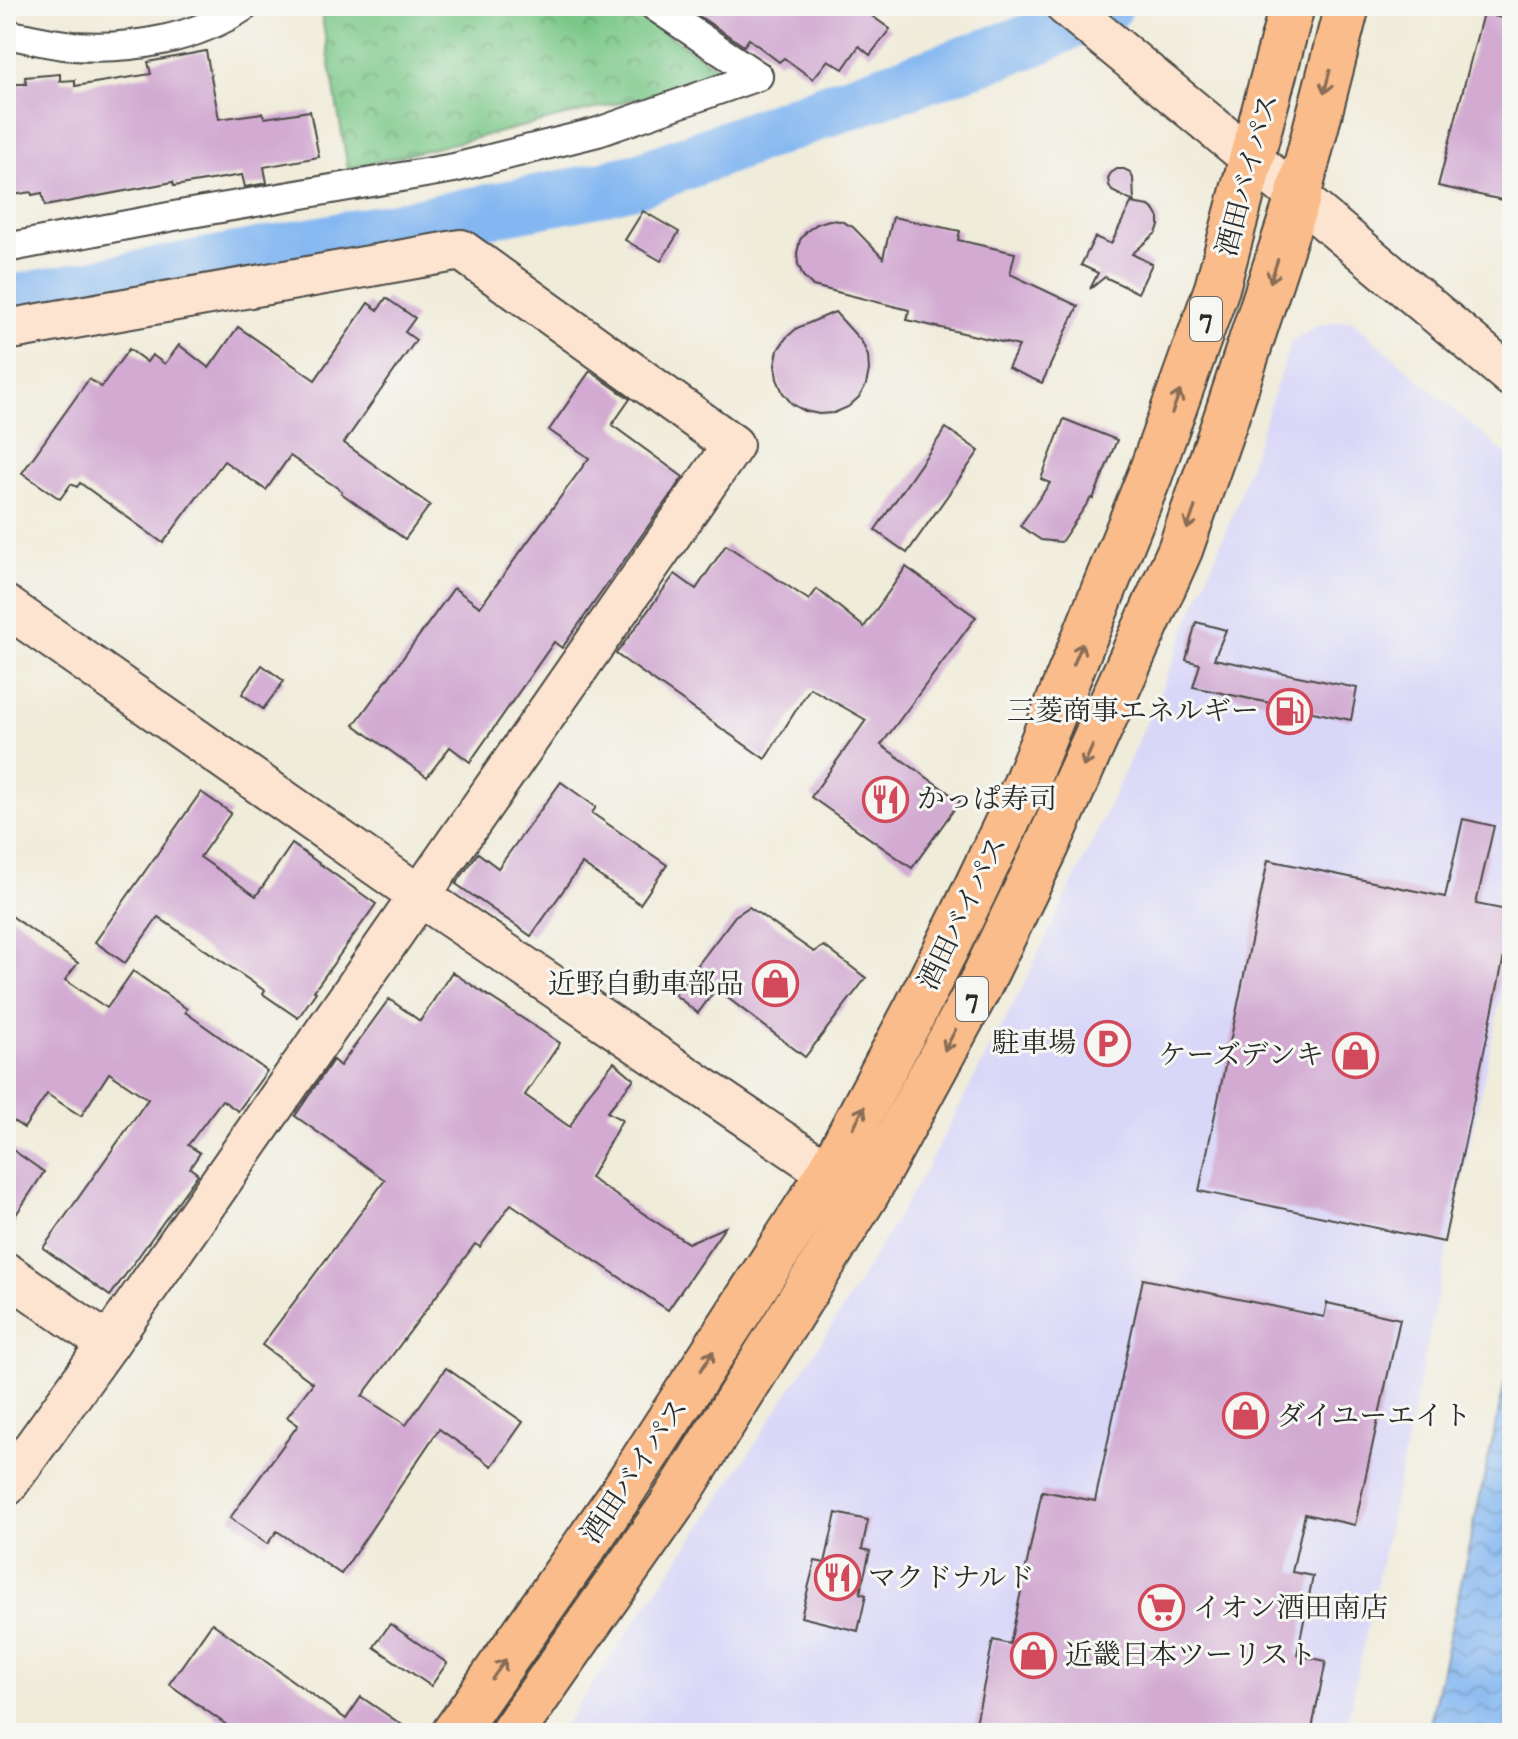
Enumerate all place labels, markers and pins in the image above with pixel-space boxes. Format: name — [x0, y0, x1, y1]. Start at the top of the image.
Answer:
fuel station icon: 三菱商事エネルギー — [1266, 687, 1314, 735]
place label: 三菱商事エネルギー — [1007, 694, 1259, 729]
restaurant icon: かっぱ寿司 — [862, 775, 910, 823]
place label: かっぱ寿司 — [917, 782, 1057, 817]
shop icon: 近野自動車部品 — [751, 960, 799, 1008]
place label: 近野自動車部品 — [548, 967, 744, 1002]
parking icon: 駐車場 — [1083, 1019, 1131, 1067]
place label: 駐車場 — [992, 1026, 1076, 1061]
shop icon: ケーズデンキ — [1331, 1031, 1379, 1079]
place label: ケーズデンキ — [1159, 1038, 1324, 1073]
shop icon: ダイユーエイト — [1222, 1392, 1270, 1440]
place label: ダイユーエイト — [1277, 1399, 1471, 1434]
restaurant icon: マクドナルド — [813, 1554, 861, 1602]
place label: マクドナルド — [868, 1561, 1035, 1596]
supermarket icon: イオン酒田南店 — [1138, 1584, 1186, 1632]
place label: イオン酒田南店 — [1193, 1591, 1388, 1626]
shop icon: 近畿日本ツーリスト — [1010, 1631, 1058, 1679]
place label: 近畿日本ツーリスト — [1065, 1638, 1316, 1673]

